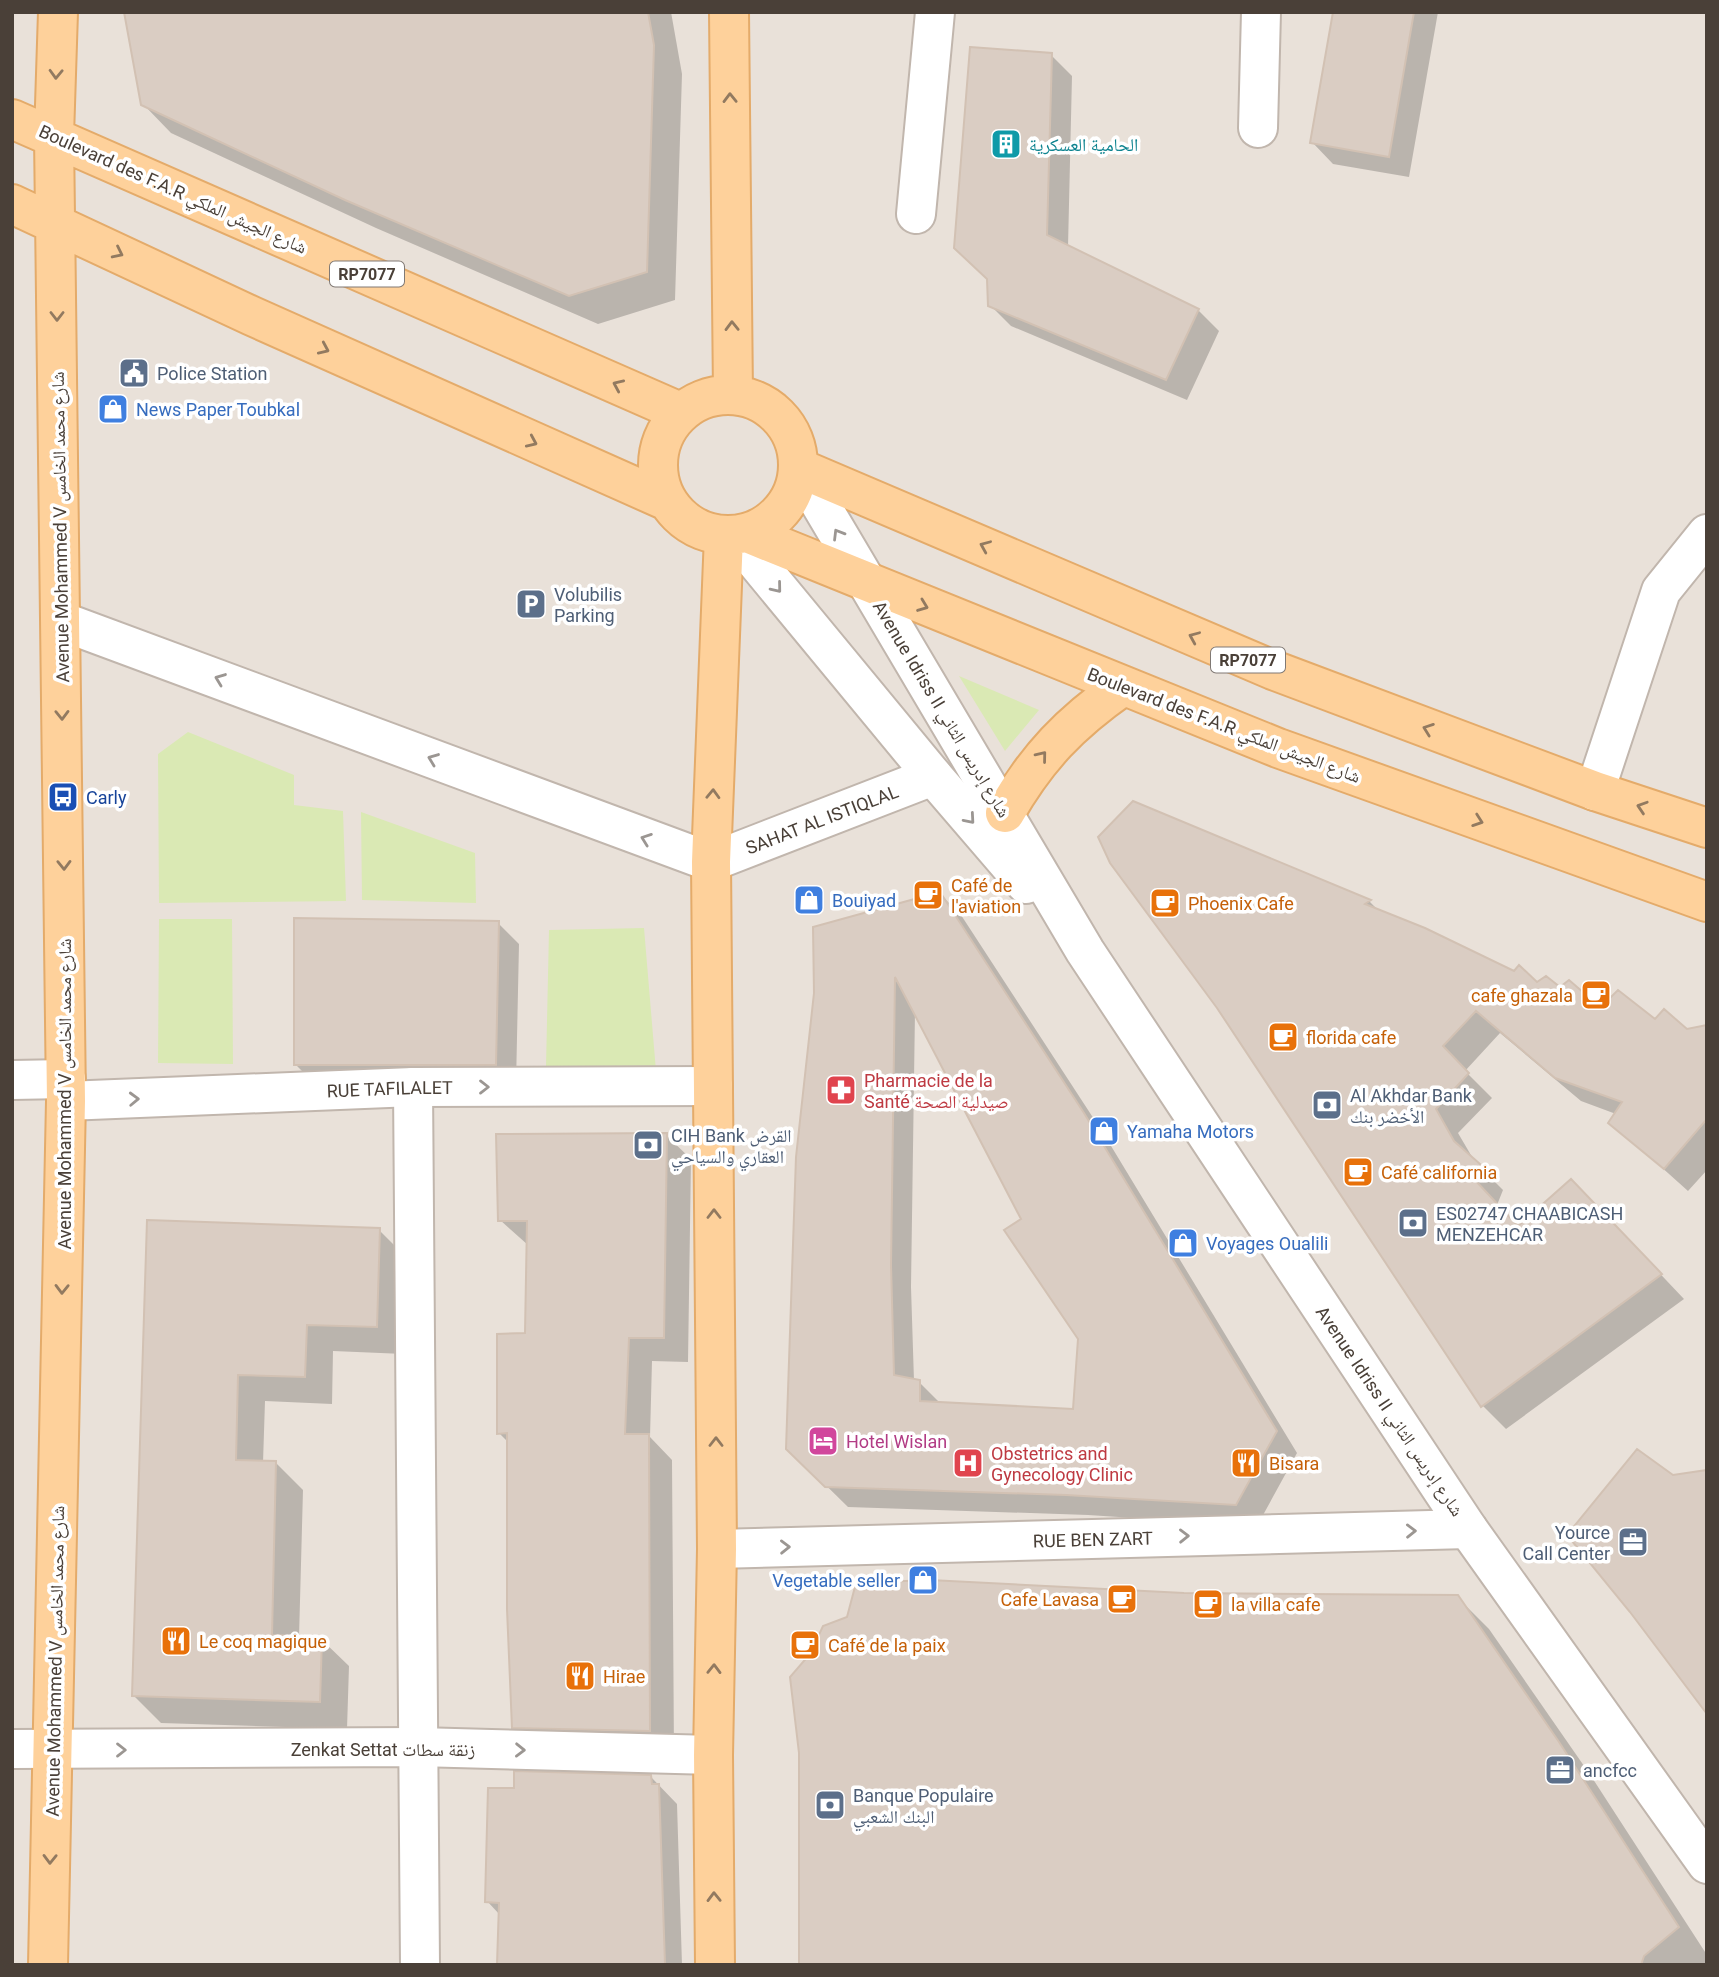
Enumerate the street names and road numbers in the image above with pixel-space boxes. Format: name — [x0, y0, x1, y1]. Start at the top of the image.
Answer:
street label: Boulevard des F.A.R شارع الجيش الملكي — [34, 120, 310, 262]
road number: RP7077 — [330, 262, 404, 286]
street label: Avenue Mohammed V شارع محمد الخامس — [47, 371, 74, 683]
street label: Avenue Idriss II شارع إدريس الثاني — [865, 597, 1015, 823]
road number: RP7077 — [1211, 648, 1285, 673]
street label: Boulevard des F.A.R شارع الجيش الملكي — [1083, 663, 1364, 791]
street label: SAHAT AL ISTIQLAL — [743, 780, 901, 858]
street label: Avenue Mohammed V شارع محمد الخامس — [54, 938, 76, 1250]
street label: RUE TAFILALET — [326, 1076, 453, 1101]
street label: Avenue Idriss II شارع إدريس الثاني — [1308, 1302, 1468, 1523]
street label: Avenue Mohammed V شارع محمد الخامس — [42, 1505, 69, 1817]
street label: RUE BEN ZART — [1033, 1527, 1153, 1551]
street label: Zenkat Settat زنقة سطات — [291, 1739, 475, 1760]

